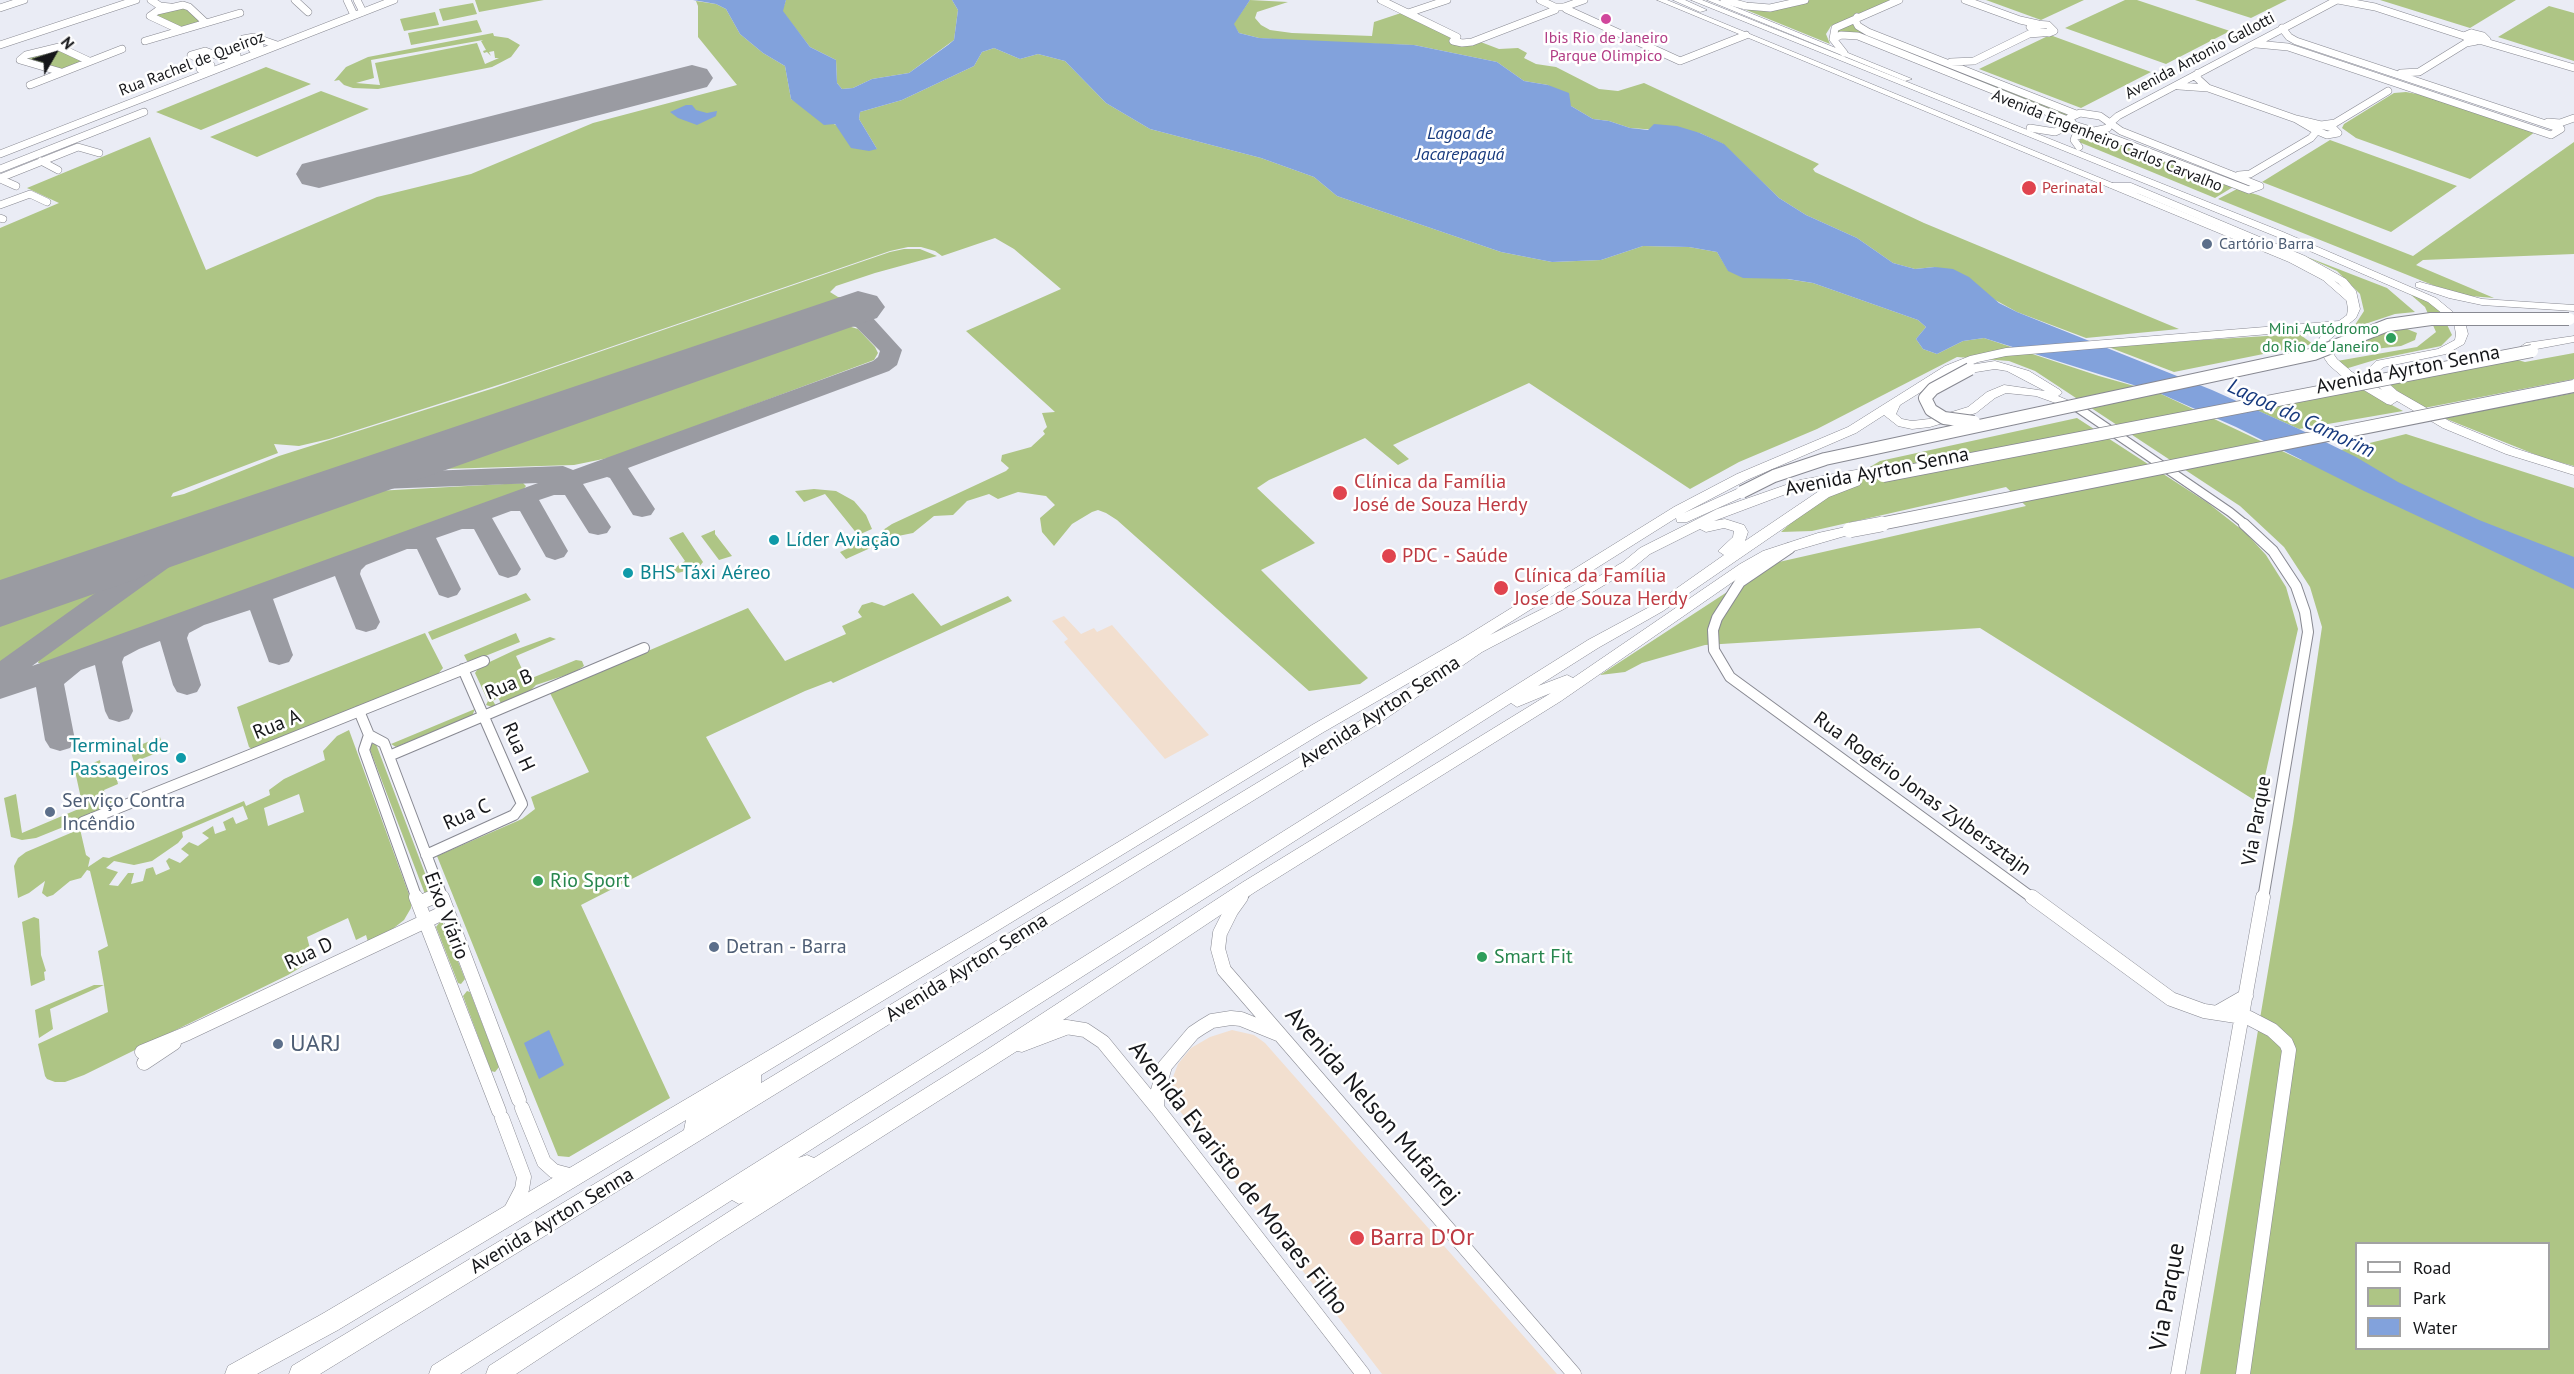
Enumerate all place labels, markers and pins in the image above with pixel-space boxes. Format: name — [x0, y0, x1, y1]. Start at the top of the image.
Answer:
marker: Ibis Rio de Janeiro Parque Olimpico — [1599, 12, 1613, 26]
place label: Ibis Rio de Janeiro Parque Olimpico — [1544, 28, 1668, 66]
place label: Perinatal — [2042, 178, 2103, 198]
marker: Perinatal — [2020, 179, 2038, 197]
place label: Cartório Barra — [2219, 234, 2314, 254]
marker: Cartório Barra — [2200, 237, 2214, 251]
place label: Mini Autódromo do Rio de Janeiro — [2262, 319, 2379, 357]
marker: Mini Autódromo do Rio de Janeiro — [2384, 331, 2398, 345]
place label: Clínica da Família José de Souza Herdy — [1354, 470, 1528, 517]
marker: Clínica da Família José de Souza Herdy — [1331, 484, 1349, 502]
place label: Líder Aviação — [786, 528, 900, 552]
marker: Líder Aviação — [767, 533, 781, 547]
place label: PDC - Saúde — [1402, 544, 1508, 568]
marker: PDC - Saúde — [1380, 547, 1398, 565]
place label: BHS Táxi Aéreo — [640, 561, 771, 585]
place label: Clínica da Família Jose de Souza Herdy — [1514, 564, 1688, 611]
marker: BHS Táxi Aéreo — [621, 566, 635, 580]
marker: Clínica da Família Jose de Souza Herdy — [1492, 579, 1510, 597]
place label: Terminal de Passageiros — [69, 734, 169, 781]
marker: Terminal de Passageiros — [174, 751, 188, 765]
place label: Serviço Contra Incêndio — [62, 789, 185, 836]
marker: Serviço Contra Incêndio — [43, 805, 57, 819]
place label: Rio Sport — [550, 869, 630, 893]
marker: Rio Sport — [531, 874, 545, 888]
place label: Detran - Barra — [726, 935, 847, 959]
marker: Detran - Barra — [707, 940, 721, 954]
place label: Smart Fit — [1494, 945, 1573, 969]
marker: Smart Fit — [1475, 950, 1489, 964]
place label: UARJ — [290, 1030, 341, 1058]
marker: UARJ — [271, 1037, 285, 1051]
place label: Barra D'Or — [1370, 1224, 1474, 1252]
marker: Barra D'Or — [1348, 1229, 1366, 1247]

